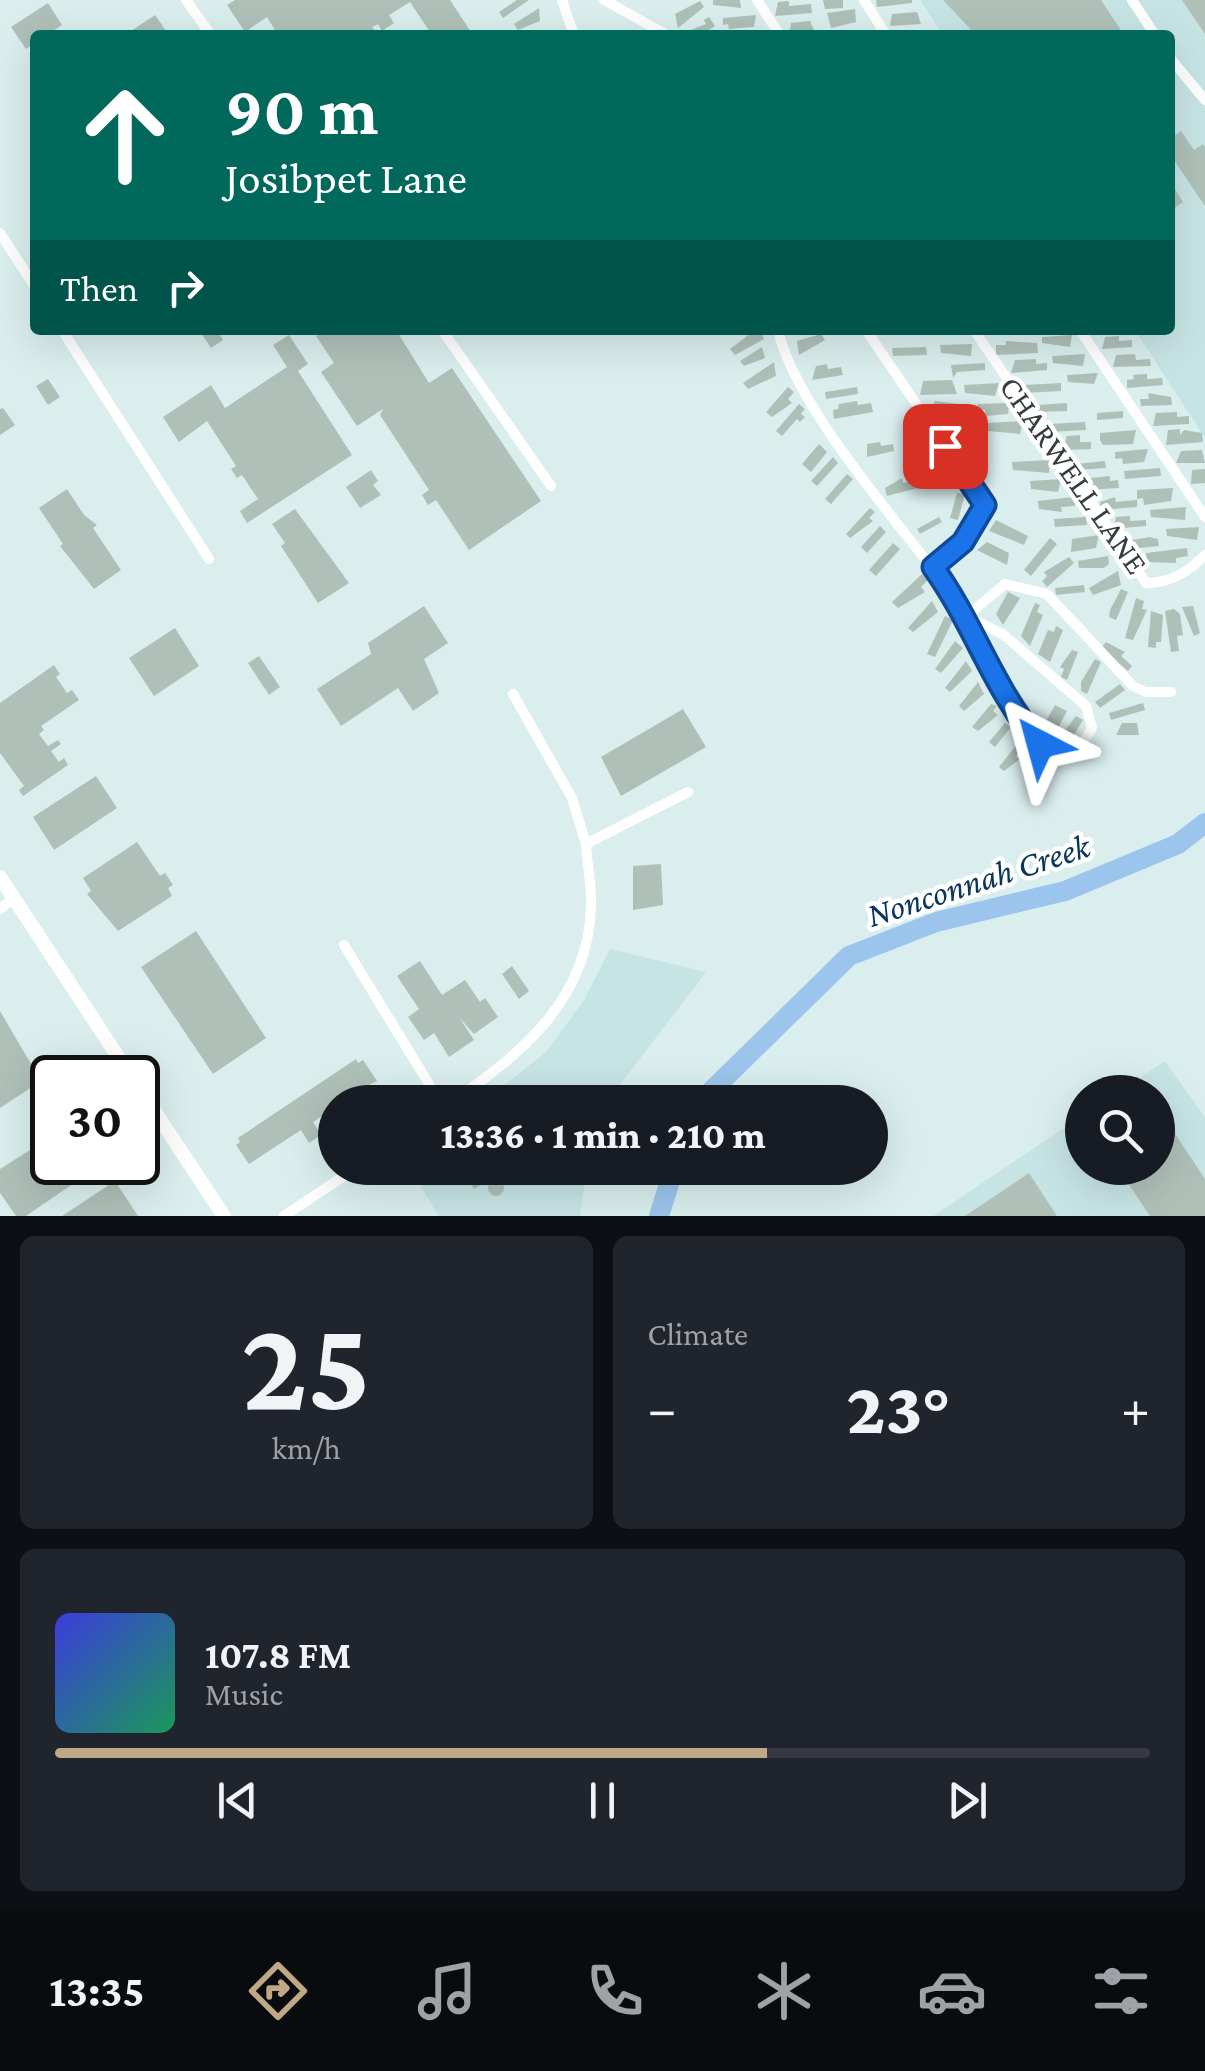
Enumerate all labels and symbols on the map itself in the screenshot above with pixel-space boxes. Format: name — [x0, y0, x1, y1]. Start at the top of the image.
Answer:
street label: CHARWELL LANE — [993, 369, 1155, 581]
pin — [903, 404, 988, 489]
position arrow — [988, 692, 1092, 796]
water label: Nonconnah Creek — [862, 826, 1096, 935]
speed limit sign: 30 — [30, 1055, 160, 1185]

